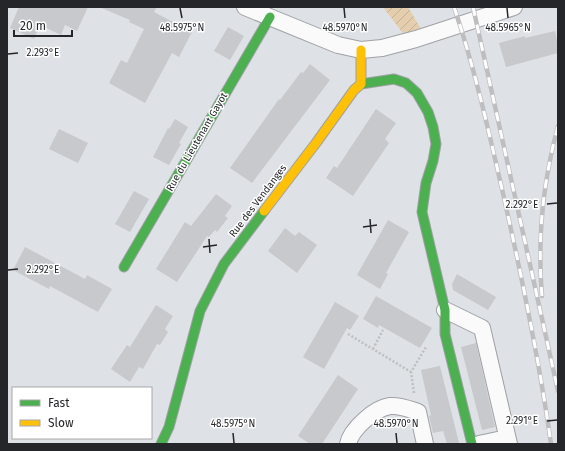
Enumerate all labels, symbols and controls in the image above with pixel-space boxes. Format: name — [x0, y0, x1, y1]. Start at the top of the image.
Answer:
scale bar — [14, 12, 72, 38]
text: 20 m — [20, 19, 46, 33]
text: 48.5975°N — [160, 22, 204, 34]
text: 48.5970°N — [322, 22, 368, 34]
text: 48.5965°N — [485, 22, 531, 34]
text: 2.293°E — [27, 47, 59, 59]
street label: Rue du Lieutenant Gayot — [164, 90, 230, 193]
street label: Rue des Vendanges — [227, 162, 289, 240]
text: 2.292°E — [506, 199, 538, 211]
text: 2.292°E — [27, 264, 59, 276]
legend — [12, 387, 152, 439]
text: Fast — [48, 396, 70, 410]
text: 2.291°E — [506, 415, 538, 427]
text: Slow — [48, 416, 74, 430]
text: 48.5975°N — [211, 418, 255, 430]
text: 48.5970°N — [373, 418, 419, 430]

